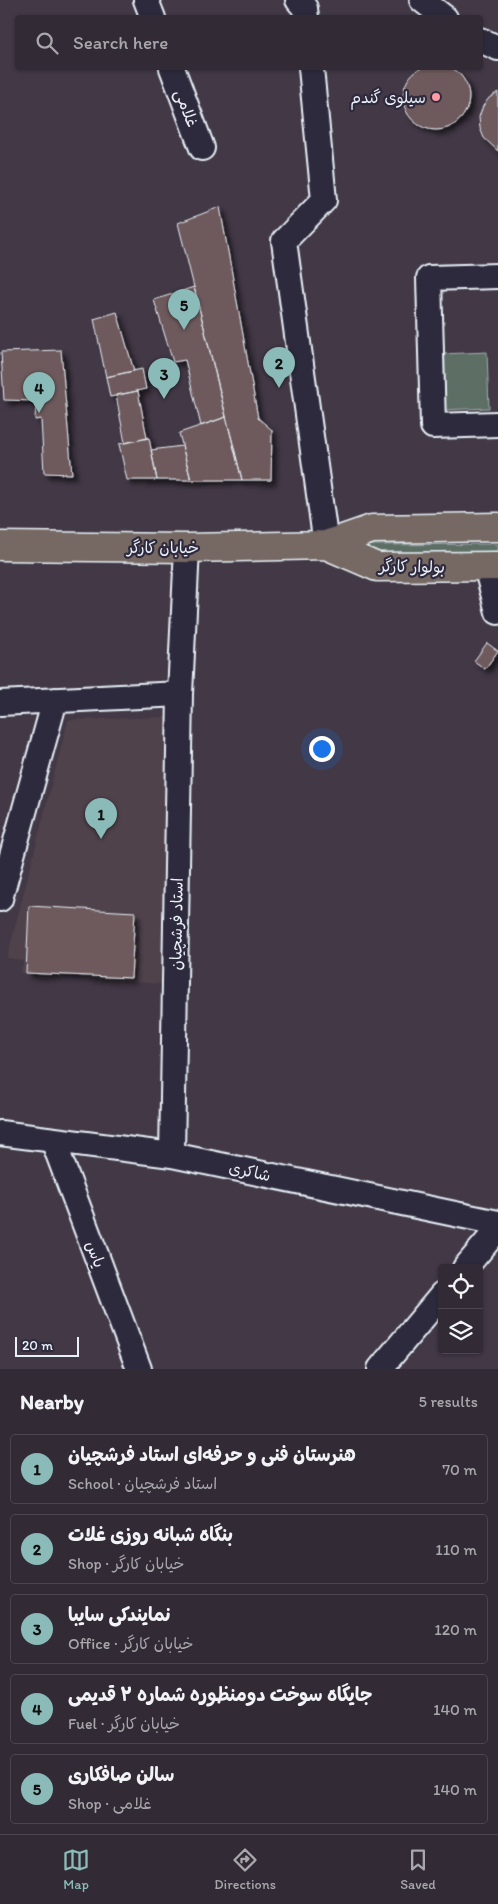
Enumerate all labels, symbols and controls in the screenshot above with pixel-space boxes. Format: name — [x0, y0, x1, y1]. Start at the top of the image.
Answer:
search box — [15, 15, 483, 70]
icon: search — [33, 29, 61, 57]
text: Search here — [73, 31, 168, 54]
street label: غلامی — [170, 87, 202, 130]
place label: سیلوی گندم — [350, 88, 426, 110]
marker: سیلوی گندم — [430, 91, 442, 103]
pin: 5 — [168, 289, 200, 330]
pin: 2 — [263, 347, 295, 388]
pin: 3 — [148, 358, 180, 399]
pin: 4 — [23, 372, 55, 413]
street label: خیابان کارگر — [125, 538, 199, 557]
street label: بولوار کارگر — [377, 556, 445, 578]
your location — [309, 736, 335, 762]
pin: 1 — [85, 798, 117, 839]
street label: استاد فرشچیان — [166, 878, 188, 970]
street label: شاکری — [227, 1158, 273, 1185]
street label: یاس — [82, 1238, 109, 1270]
map controls — [438, 1264, 483, 1354]
button: locate — [438, 1264, 483, 1309]
button: layers — [438, 1309, 483, 1354]
scale bar — [15, 1334, 79, 1357]
text: 20 m — [22, 1337, 53, 1354]
text: Nearby — [20, 1389, 84, 1414]
text: 5 results — [418, 1392, 478, 1411]
text: هنرستان فنی و حرفه‌ای استاد فرشچیان — [68, 1443, 356, 1466]
text: 1 — [33, 1460, 41, 1479]
text: 70 m — [442, 1460, 477, 1479]
text: School · استاد فرشچیان — [68, 1474, 217, 1493]
text: بنگاه شبانه روزی غلات — [68, 1523, 233, 1546]
text: 2 — [33, 1540, 41, 1559]
text: 110 m — [435, 1540, 477, 1559]
text: Shop · خیابان کارگر — [68, 1554, 185, 1573]
text: نمايندكى سايبا — [68, 1603, 171, 1626]
text: 3 — [33, 1620, 41, 1639]
text: 120 m — [434, 1620, 477, 1639]
text: Office · خیابان کارگر — [68, 1634, 193, 1653]
text: جایگاه سوخت دومنظوره شماره ۲ قدیمی — [68, 1683, 373, 1706]
text: 4 — [32, 1700, 42, 1719]
text: 140 m — [433, 1700, 477, 1719]
text: Fuel · خیابان کارگر — [68, 1714, 180, 1733]
text: سالن صافكارى — [68, 1763, 174, 1786]
text: 5 — [33, 1780, 41, 1799]
text: 140 m — [433, 1780, 477, 1799]
text: Shop · غلامی — [68, 1794, 152, 1813]
tab: Map — [62, 1846, 90, 1893]
tab: Directions — [214, 1846, 276, 1893]
tab: Saved — [400, 1846, 436, 1893]

